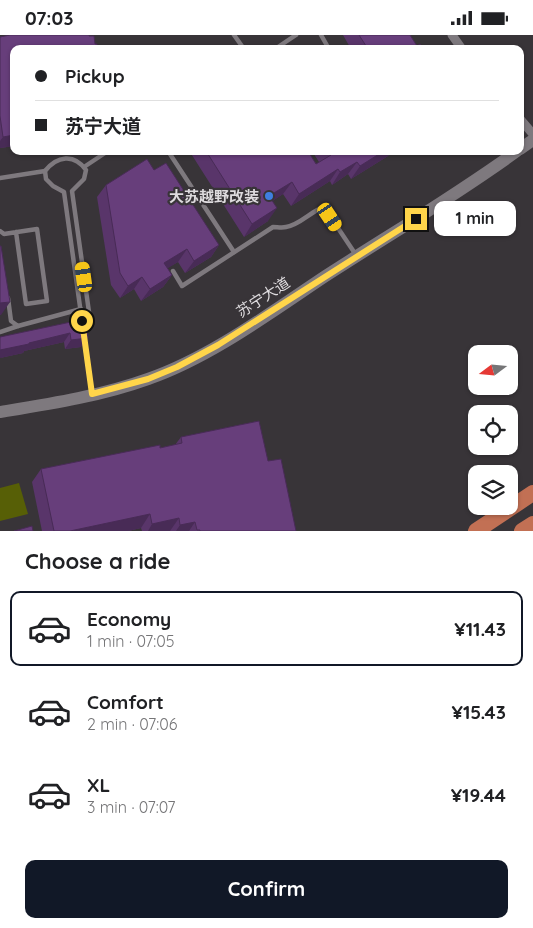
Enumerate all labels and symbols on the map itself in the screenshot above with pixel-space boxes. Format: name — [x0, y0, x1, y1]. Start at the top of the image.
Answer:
place label: 大苏越野改装 — [169, 187, 259, 206]
marker: 大苏越野改装 — [263, 190, 275, 202]
car — [315, 200, 344, 234]
callout: 1 min — [434, 201, 516, 237]
route end — [405, 208, 427, 230]
car — [74, 261, 93, 293]
street label: 苏宁大道 — [233, 273, 293, 321]
route start — [71, 310, 93, 332]
north arrow — [468, 345, 518, 395]

